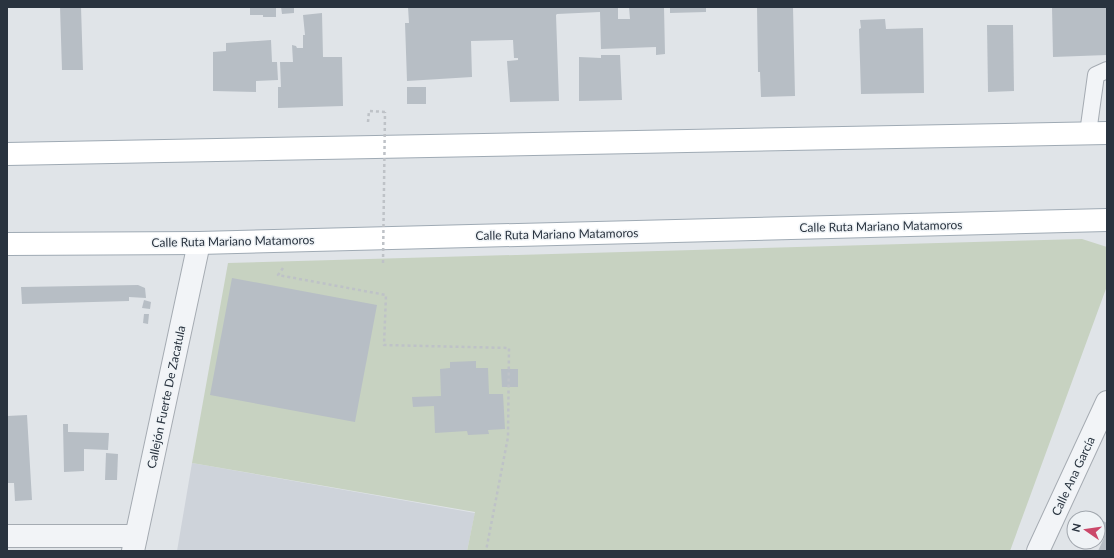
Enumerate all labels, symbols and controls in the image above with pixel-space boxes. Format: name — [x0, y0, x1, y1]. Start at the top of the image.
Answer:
street label: Calle Ruta Mariano Matamoros — [799, 217, 963, 235]
street label: Calle Ruta Mariano Matamoros — [475, 225, 639, 243]
street label: Calle Ruta Mariano Matamoros — [151, 232, 315, 250]
street label: Callejón Fuerte De Zacatula — [144, 324, 189, 470]
street label: Calle Ana García — [1048, 434, 1098, 518]
north arrow — [1066, 510, 1106, 550]
text: N — [1068, 522, 1083, 533]

